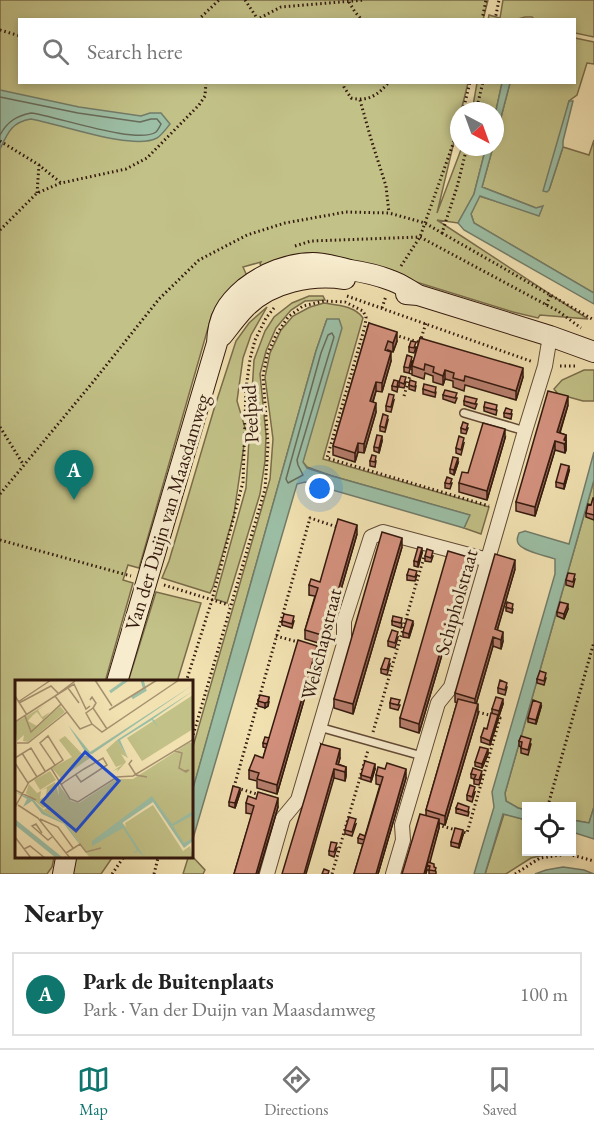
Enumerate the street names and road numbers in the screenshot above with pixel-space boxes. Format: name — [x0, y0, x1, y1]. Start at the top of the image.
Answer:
street label: Peelpad — [235, 383, 265, 444]
street label: Van der Duijn van Maasdamweg — [119, 390, 215, 633]
street label: Schipholstraat — [428, 545, 484, 658]
street label: Welschapstraat — [295, 585, 348, 702]

